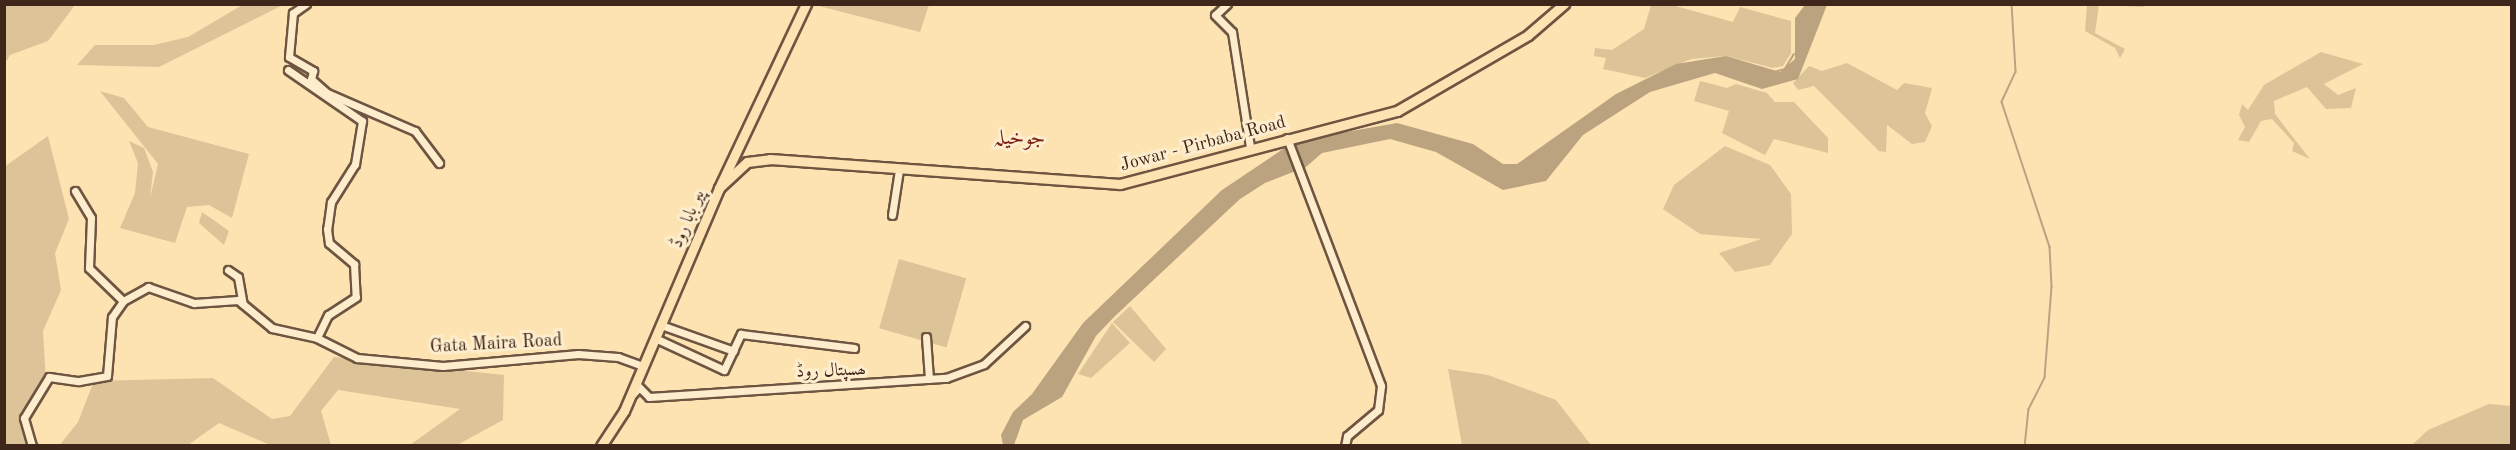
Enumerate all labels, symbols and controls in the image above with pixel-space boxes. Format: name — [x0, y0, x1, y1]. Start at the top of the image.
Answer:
street label: Jowar - Pirbaba Road — [1118, 111, 1288, 177]
district label: جوخیلہ — [993, 126, 1045, 152]
street label: پیر بابا روڈ — [666, 187, 710, 251]
street label: Gata Maira Road — [429, 330, 563, 358]
street label: ھسپتال روڈ — [796, 359, 866, 383]

